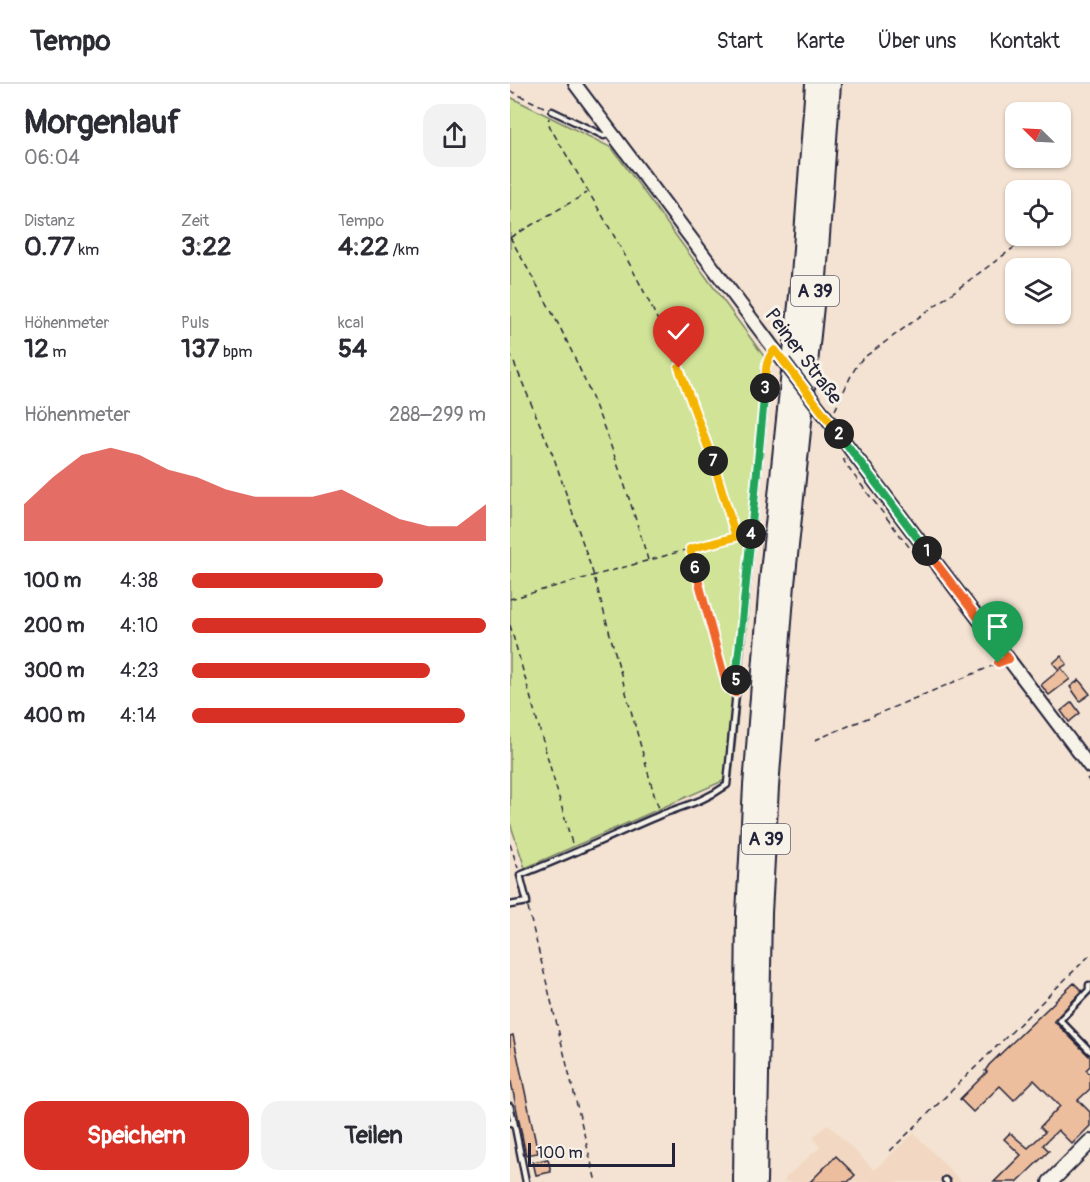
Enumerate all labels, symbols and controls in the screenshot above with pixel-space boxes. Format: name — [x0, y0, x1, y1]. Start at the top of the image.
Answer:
text: Tempo — [30, 24, 111, 59]
text: Start — [717, 28, 763, 55]
text: Karte — [796, 28, 845, 55]
text: Über uns — [878, 28, 956, 55]
text: Kontakt — [989, 28, 1060, 55]
text: Morgenlauf — [24, 102, 181, 143]
north arrow — [1005, 102, 1071, 168]
map controls — [1005, 102, 1071, 324]
button: share — [423, 104, 486, 167]
text: 06:04 — [24, 145, 80, 170]
button: locate — [1005, 180, 1071, 246]
text: Distanz — [24, 211, 75, 231]
text: Zeit — [181, 211, 209, 231]
text: Tempo — [338, 211, 384, 231]
text: 0.77 — [24, 231, 75, 263]
text: 3:22 — [181, 231, 232, 263]
text: 4:22 — [338, 231, 389, 263]
text: km — [75, 240, 99, 260]
text: /km — [389, 240, 419, 260]
button: layers — [1005, 258, 1071, 324]
road number: A 39 — [791, 276, 839, 306]
street label: Peiner Straße — [759, 303, 848, 409]
pin — [653, 306, 704, 368]
text: Höhenmeter — [24, 313, 109, 333]
text: Puls — [181, 313, 209, 333]
text: kcal — [338, 313, 364, 333]
icon: check — [662, 315, 695, 348]
text: 12 — [24, 333, 49, 365]
text: 137 — [181, 333, 219, 365]
text: 54 — [338, 333, 367, 365]
text: m — [49, 342, 66, 362]
text: bpm — [219, 342, 253, 362]
pin: 3 — [750, 373, 780, 403]
text: 3 — [761, 378, 769, 398]
text: Höhenmeter — [24, 402, 130, 427]
text: 288–299 m — [389, 402, 486, 427]
pin: 2 — [824, 419, 854, 449]
text: 2 — [835, 424, 843, 444]
pin: 7 — [698, 446, 728, 476]
text: 7 — [709, 451, 717, 471]
pin: 4 — [736, 519, 766, 549]
text: 4 — [746, 524, 756, 544]
pin: 1 — [912, 536, 942, 566]
text: 1 — [924, 541, 930, 561]
pin: 6 — [680, 553, 710, 583]
text: 6 — [690, 558, 700, 578]
text: 100 m — [24, 568, 81, 593]
text: 4:38 — [120, 568, 158, 593]
pin — [972, 601, 1023, 663]
icon: arrive — [981, 610, 1014, 643]
text: 200 m — [24, 613, 85, 638]
text: 4:10 — [120, 613, 158, 638]
text: 300 m — [24, 658, 85, 683]
text: 4:23 — [120, 658, 159, 683]
pin: 5 — [721, 665, 751, 695]
text: 5 — [732, 670, 740, 690]
text: 400 m — [24, 703, 85, 728]
text: 4:14 — [120, 703, 156, 728]
road number: A 39 — [742, 824, 790, 854]
button: Speichern — [24, 1101, 249, 1170]
button: Teilen — [261, 1101, 486, 1170]
scale bar — [528, 1140, 675, 1168]
text: 100 m — [537, 1143, 583, 1163]

